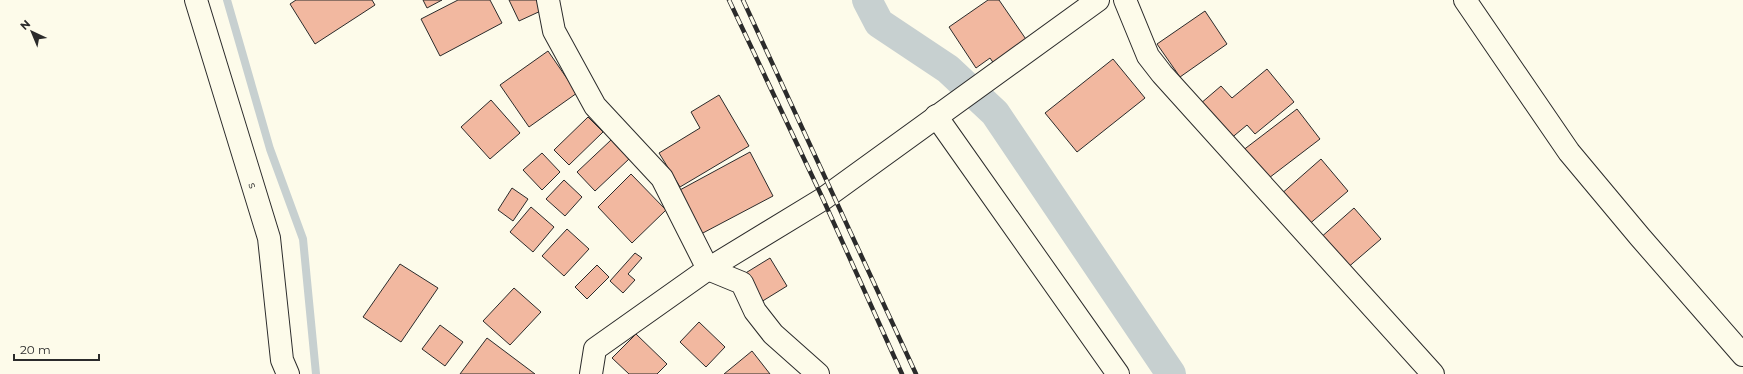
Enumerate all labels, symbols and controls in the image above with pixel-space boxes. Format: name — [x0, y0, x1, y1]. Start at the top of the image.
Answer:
north arrow — [12, 12, 52, 52]
text: N — [17, 17, 33, 33]
street label: s — [245, 181, 261, 191]
scale bar — [14, 336, 99, 362]
text: 20 m — [20, 342, 51, 357]

